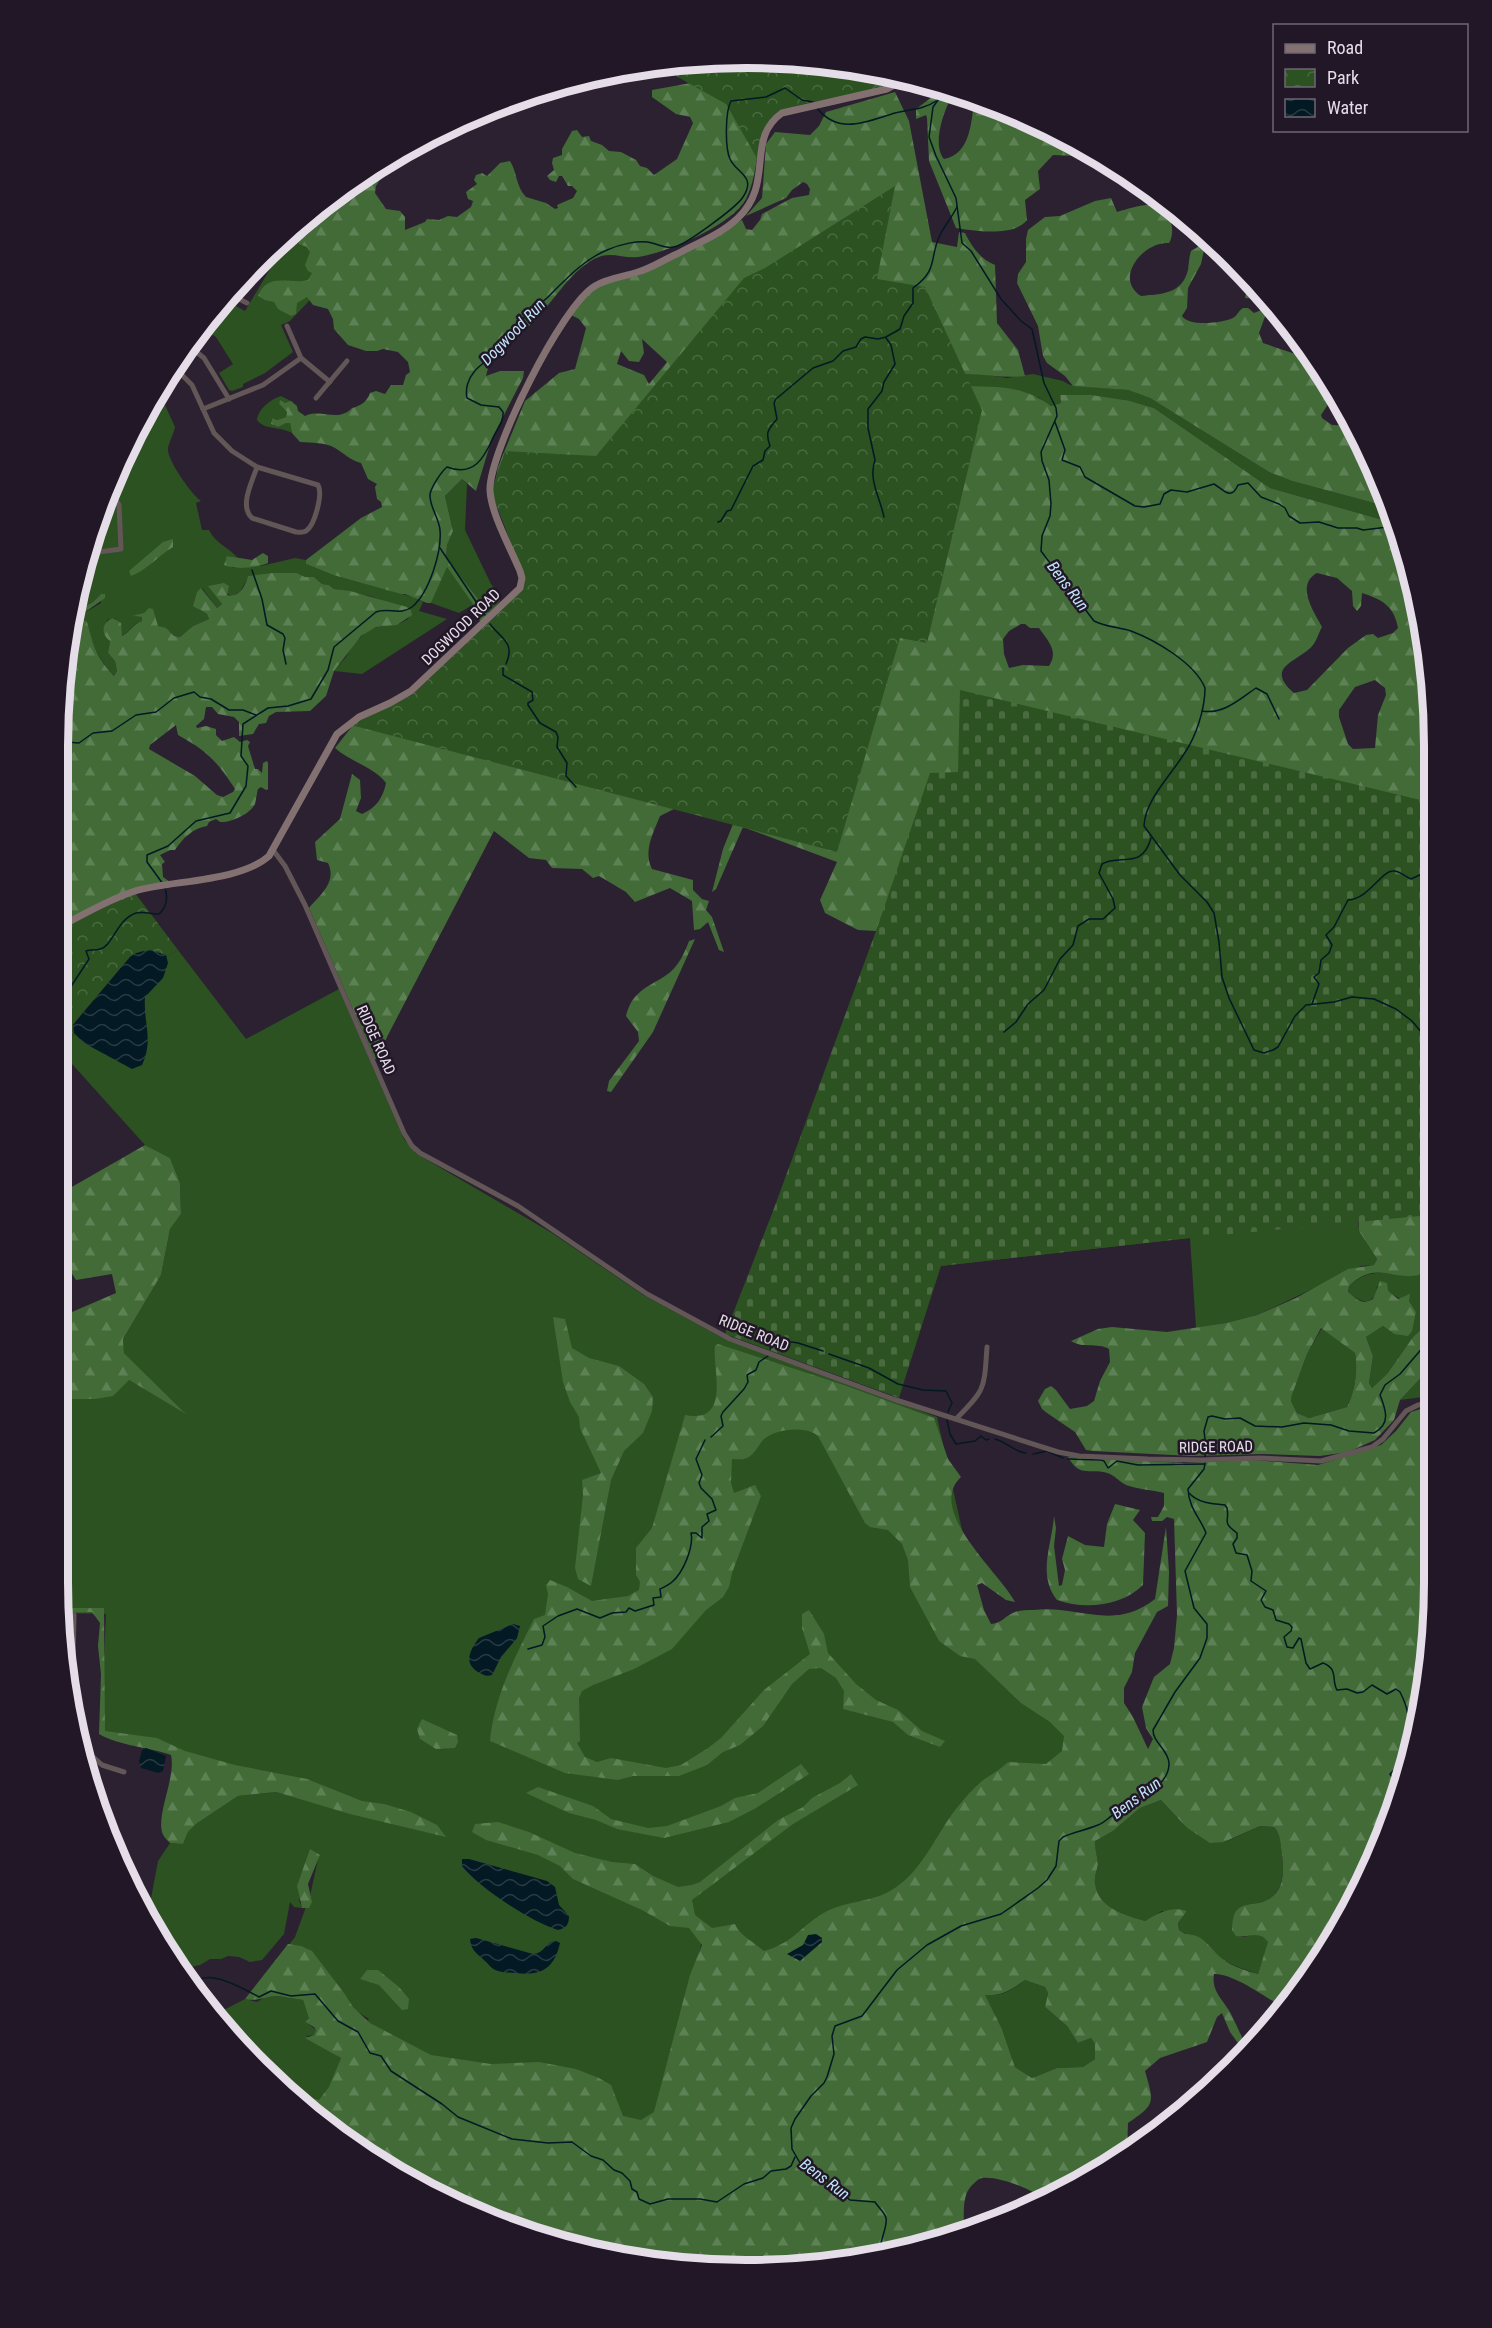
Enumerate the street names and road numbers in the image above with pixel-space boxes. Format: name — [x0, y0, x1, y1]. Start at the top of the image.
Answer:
street label: DOGWOOD ROAD — [418, 585, 504, 669]
street label: RIDGE ROAD — [353, 1003, 399, 1077]
street label: RIDGE ROAD — [716, 1311, 792, 1355]
street label: RIDGE ROAD — [1179, 1437, 1253, 1457]

